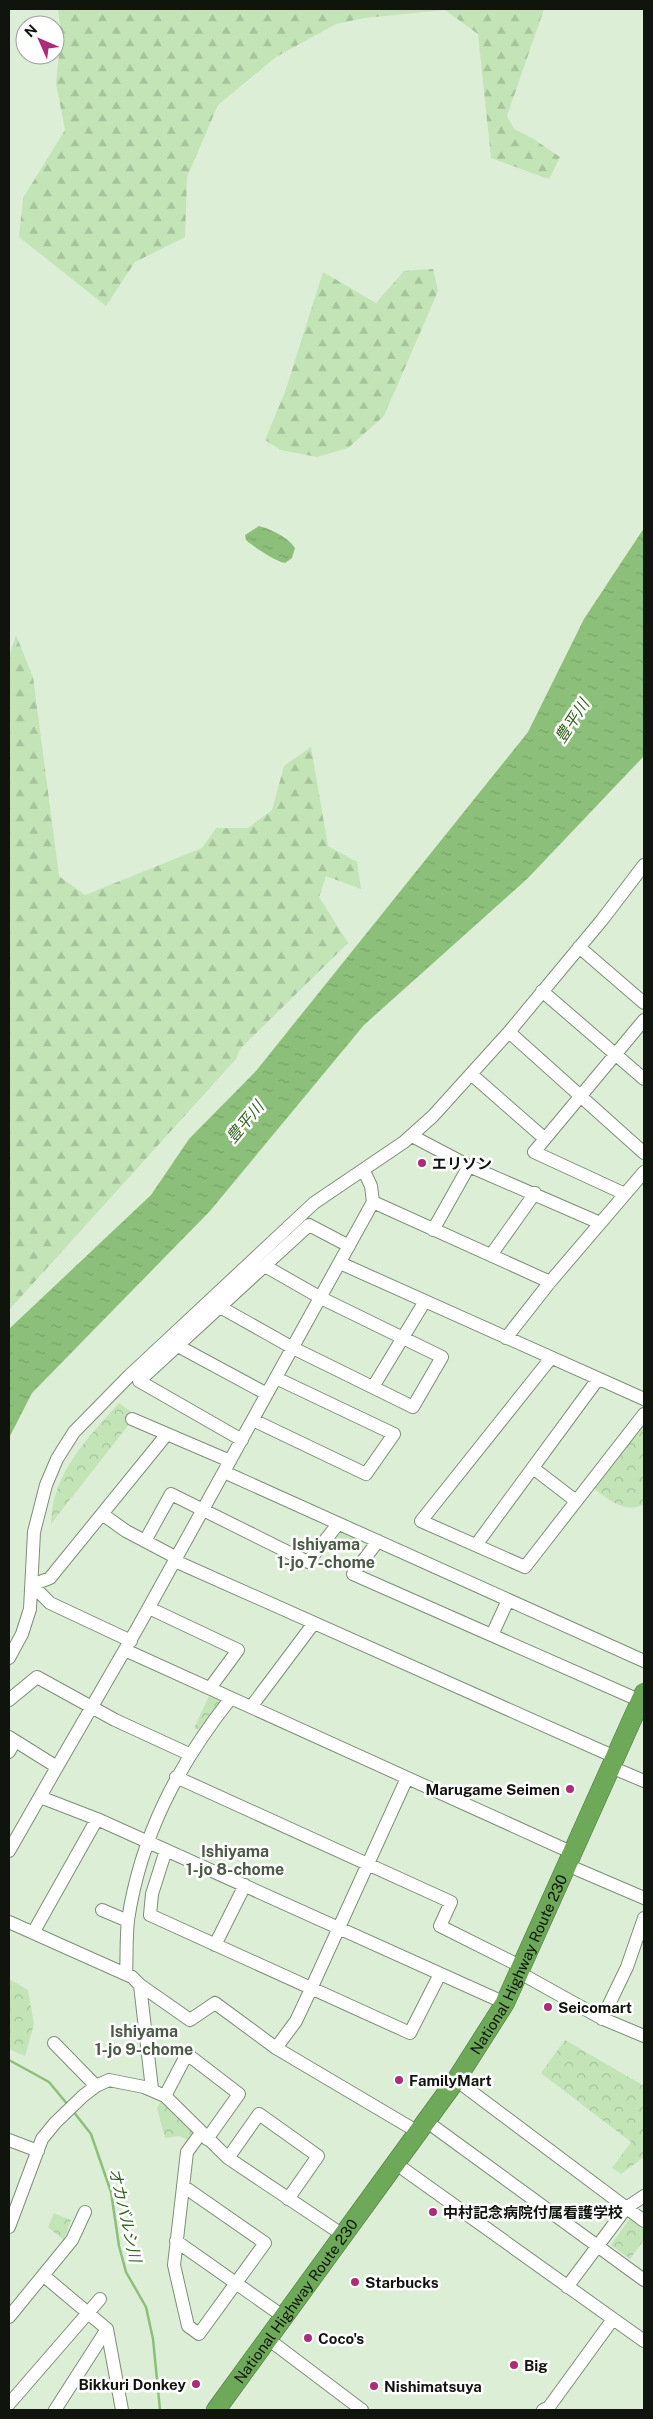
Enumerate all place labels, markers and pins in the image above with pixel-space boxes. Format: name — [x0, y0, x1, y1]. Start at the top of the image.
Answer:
place label: エリソン — [432, 1155, 492, 1172]
marker: エリソン — [416, 1157, 428, 1169]
place label: Marugame Seimen — [426, 1781, 560, 1798]
marker: Marugame Seimen — [564, 1783, 576, 1795]
place label: Seicomart — [558, 1999, 632, 2016]
marker: Seicomart — [542, 2001, 554, 2013]
place label: FamilyMart — [409, 2072, 492, 2089]
marker: FamilyMart — [393, 2074, 405, 2086]
place label: 中村記念病院付属看護学校 — [443, 2204, 623, 2221]
marker: 中村記念病院付属看護学校 — [427, 2206, 439, 2218]
place label: Starbucks — [365, 2274, 439, 2291]
marker: Starbucks — [349, 2276, 361, 2288]
place label: Coco's — [318, 2330, 364, 2347]
marker: Coco's — [302, 2332, 314, 2344]
place label: Big — [524, 2357, 548, 2374]
marker: Big — [508, 2359, 520, 2371]
place label: Bikkuri Donkey — [78, 2376, 187, 2393]
marker: Bikkuri Donkey — [190, 2378, 202, 2390]
place label: Nishimatsuya — [384, 2378, 482, 2395]
marker: Nishimatsuya — [368, 2380, 380, 2392]

